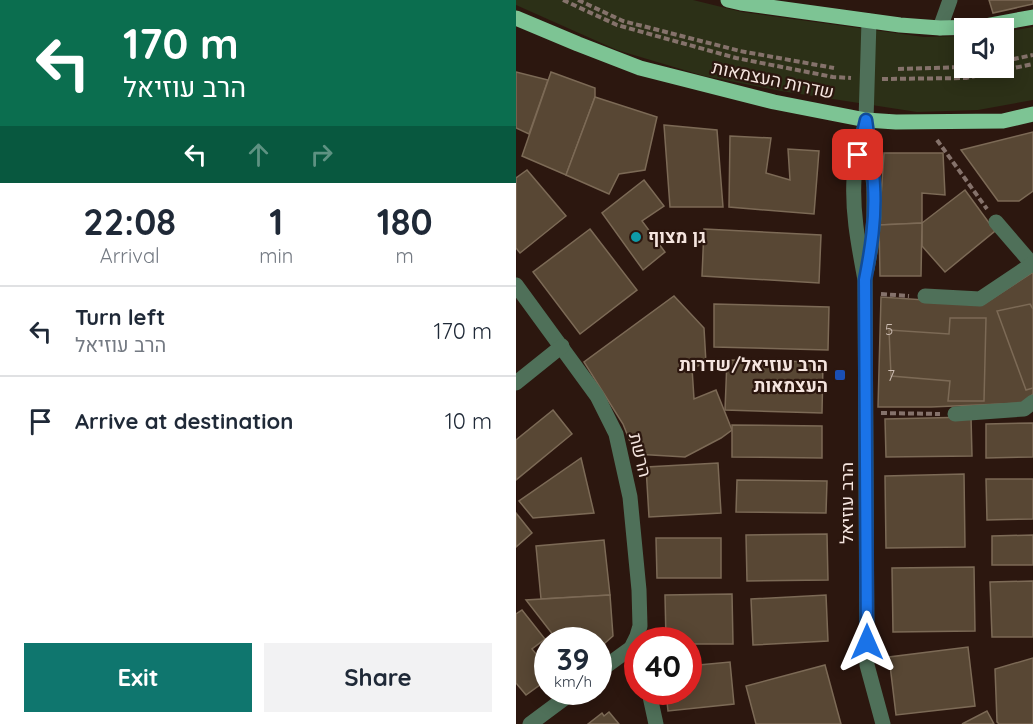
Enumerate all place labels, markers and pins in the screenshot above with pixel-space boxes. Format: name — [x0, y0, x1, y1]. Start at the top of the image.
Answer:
pin — [832, 129, 883, 180]
place label: גן מצוף — [648, 225, 706, 248]
marker: גן מצוף — [629, 230, 643, 244]
place label: הרב עוזיאל/שדרות העצמאות — [679, 353, 828, 397]
marker: הרב עוזיאל/שדרות העצמאות — [833, 368, 847, 382]

